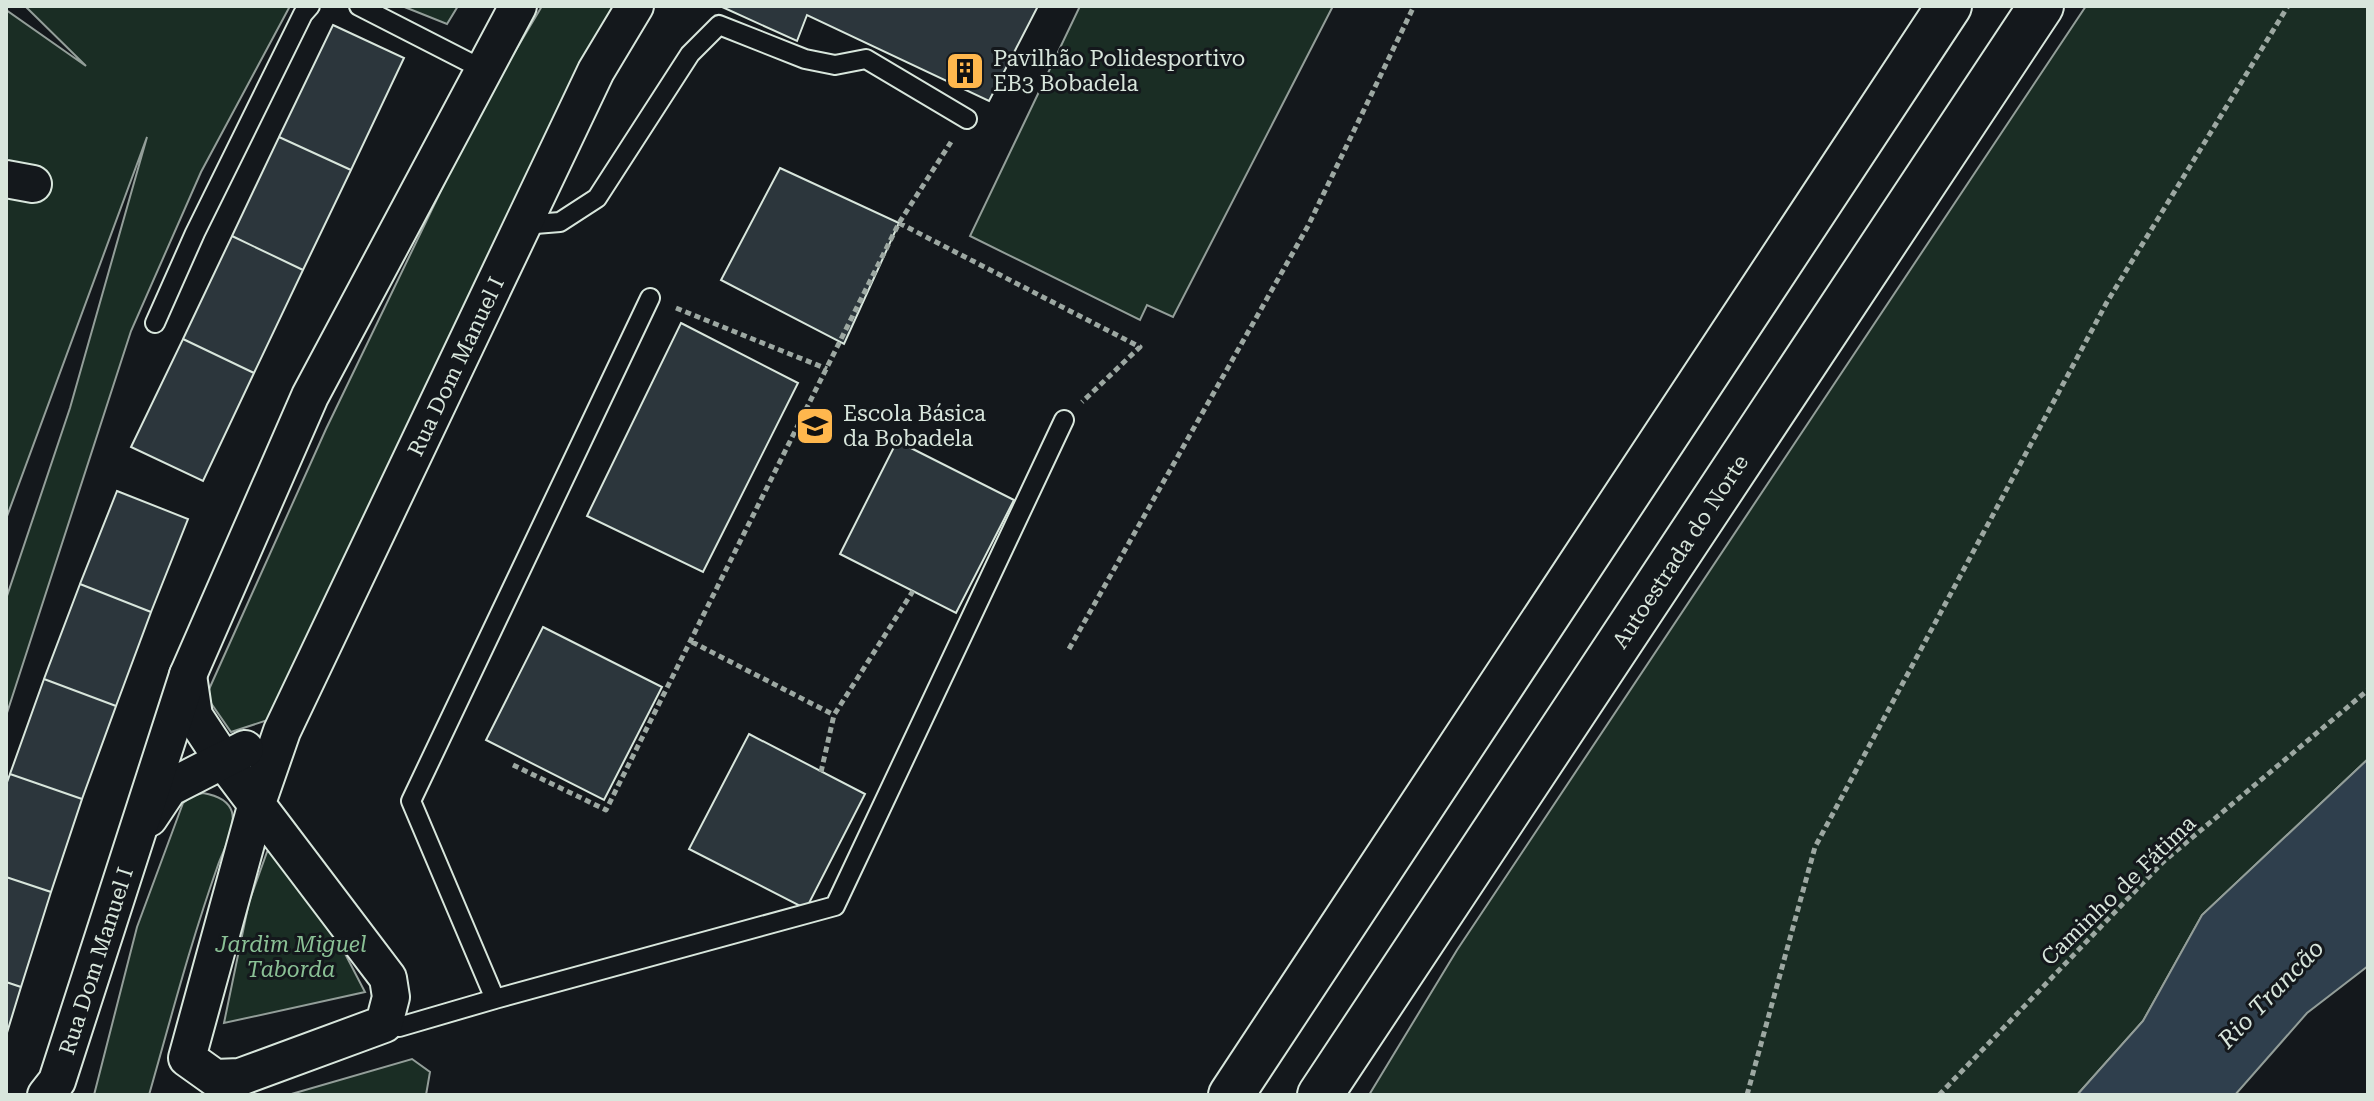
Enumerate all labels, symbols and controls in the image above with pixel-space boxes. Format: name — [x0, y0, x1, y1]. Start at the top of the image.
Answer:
place label: Pavilhão Polidesportivo EB3 Bobadela — [993, 46, 1245, 96]
building icon: Pavilhão Polidesportivo EB3 Bobadela — [944, 50, 986, 92]
street label: Rua Dom Manuel I — [403, 273, 509, 460]
place label: Escola Básica da Bobadela — [843, 401, 986, 451]
school or university icon: Escola Básica da Bobadela — [794, 405, 836, 447]
street label: Autoestrada do Norte — [1607, 450, 1753, 653]
street label: Caminho de Fátima — [2036, 810, 2201, 970]
street label: Rua Dom Manuel I — [54, 864, 138, 1058]
park label: Jardim Miguel Taborda — [214, 932, 367, 982]
water label: Rio Trancão — [2212, 934, 2330, 1055]

